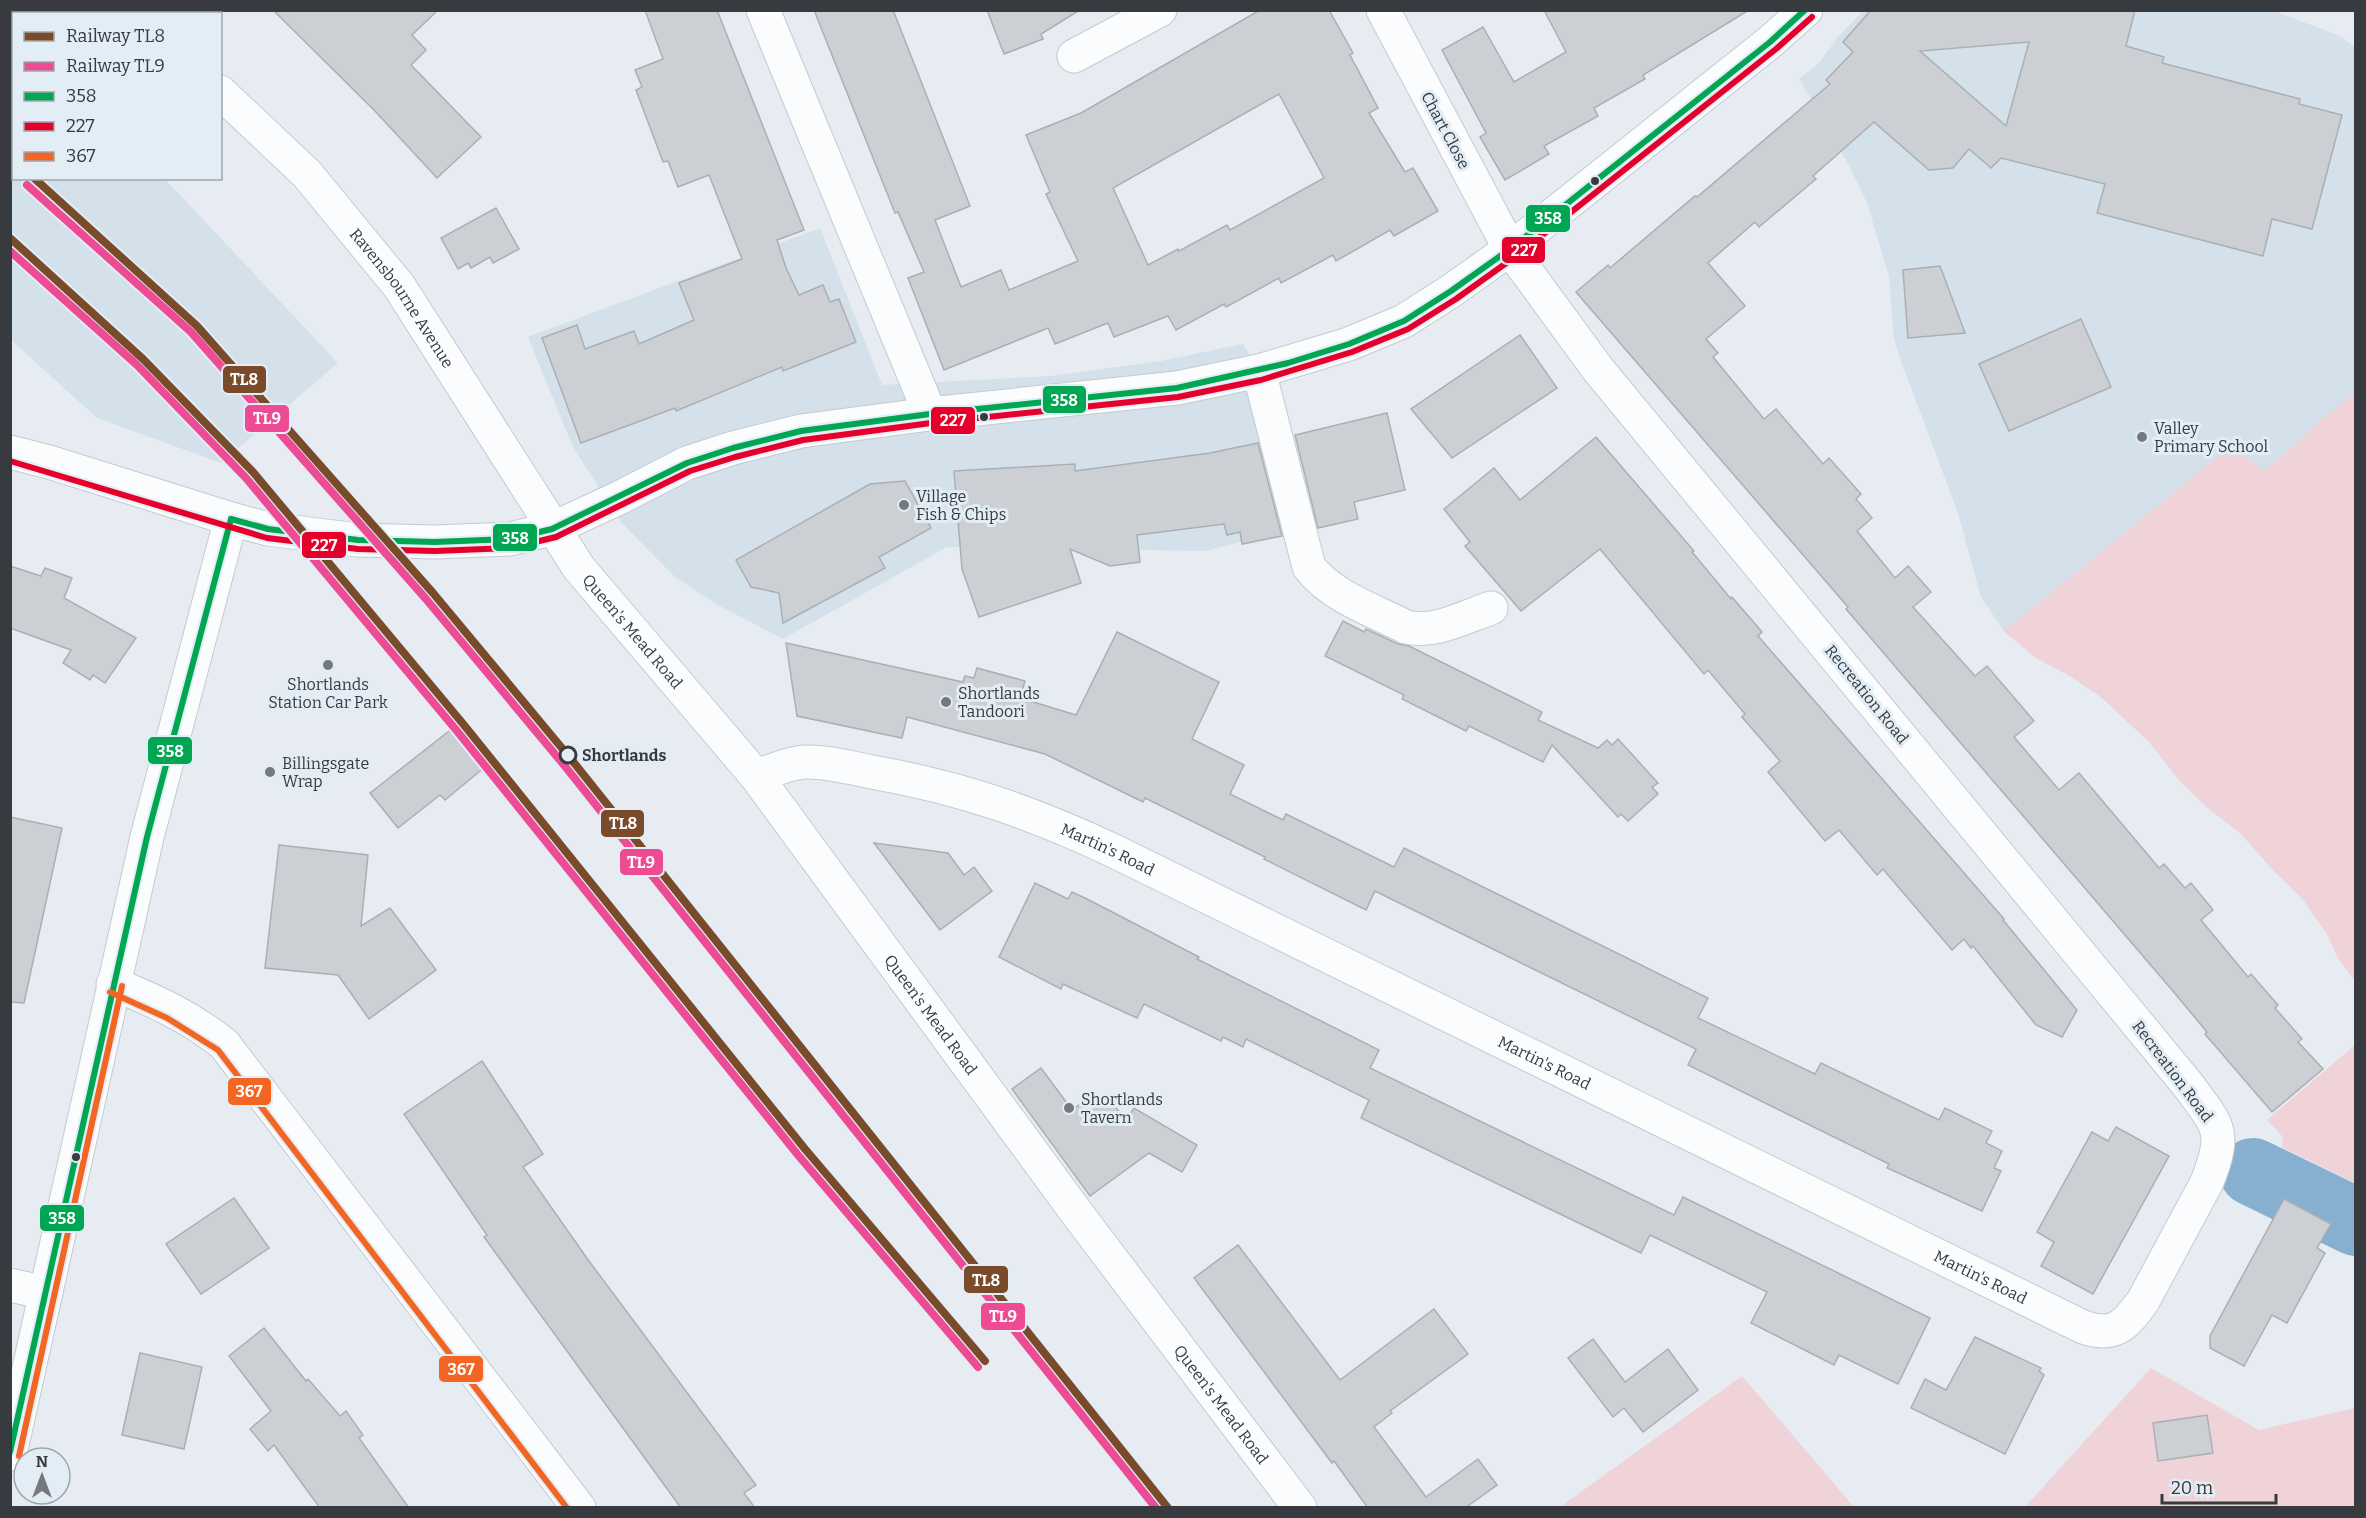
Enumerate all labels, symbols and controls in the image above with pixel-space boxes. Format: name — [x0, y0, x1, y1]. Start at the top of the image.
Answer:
legend — [12, 12, 222, 180]
text: Railway TL8 — [66, 25, 165, 47]
text: Railway TL9 — [66, 55, 165, 77]
text: 358 — [66, 85, 97, 107]
street label: Chart Close — [1417, 88, 1474, 172]
text: 227 — [66, 115, 94, 137]
text: 367 — [66, 145, 96, 167]
unlabelled marker — [1589, 175, 1601, 187]
line badge: 358 — [1525, 204, 1571, 233]
text: 358 — [1534, 209, 1562, 228]
street label: Ravensbourne Avenue — [346, 225, 458, 371]
line badge: 227 — [1501, 236, 1546, 264]
text: 227 — [1511, 241, 1538, 260]
line badge: TL8 — [222, 365, 267, 394]
text: TL8 — [230, 370, 258, 389]
line badge: 358 — [1042, 385, 1087, 414]
text: 358 — [1050, 391, 1078, 410]
line badge: TL9 — [244, 404, 290, 433]
line badge: 227 — [930, 406, 976, 435]
text: TL9 — [253, 409, 281, 428]
text: 227 — [940, 411, 967, 430]
unlabelled marker — [978, 411, 990, 423]
place label: Valley Primary School — [2154, 419, 2269, 456]
marker: Valley Primary School — [2135, 430, 2149, 444]
place label: Village Fish & Chips — [916, 487, 1006, 524]
marker: Village Fish & Chips — [897, 498, 911, 512]
line badge: 358 — [492, 523, 538, 552]
text: 358 — [501, 529, 529, 548]
line badge: 227 — [301, 531, 347, 559]
text: 227 — [311, 536, 338, 555]
street label: Queen's Mead Road — [578, 570, 687, 693]
street label: Recreation Road — [1821, 641, 1913, 748]
marker: Shortlands Station Car Park — [321, 658, 335, 672]
place label: Shortlands Station Car Park — [268, 675, 388, 712]
place label: Shortlands Tandoori — [958, 684, 1040, 721]
marker: Shortlands Tandoori — [939, 695, 953, 709]
line badge: 358 — [147, 736, 193, 765]
text: 358 — [156, 742, 184, 761]
marker: Shortlands — [559, 746, 577, 764]
place label: Shortlands — [582, 746, 667, 765]
place label: Billingsgate Wrap — [282, 754, 369, 791]
marker: Billingsgate Wrap — [263, 765, 277, 779]
line badge: TL8 — [600, 809, 645, 838]
text: TL8 — [609, 814, 637, 833]
street label: Martin's Road — [1058, 819, 1158, 880]
line badge: TL9 — [619, 848, 664, 876]
text: TL9 — [627, 853, 655, 872]
street label: Queen's Mead Road — [880, 951, 981, 1079]
street label: Recreation Road — [2128, 1017, 2217, 1126]
street label: Martin's Road — [1495, 1032, 1594, 1094]
line badge: 367 — [227, 1077, 272, 1106]
text: 367 — [235, 1082, 263, 1101]
place label: Shortlands Tavern — [1081, 1090, 1163, 1127]
marker: Shortlands Tavern — [1062, 1101, 1076, 1115]
unlabelled marker — [70, 1151, 82, 1163]
line badge: 358 — [39, 1204, 85, 1232]
text: 358 — [48, 1209, 76, 1228]
street label: Martin's Road — [1931, 1246, 2030, 1308]
line badge: TL8 — [963, 1265, 1009, 1294]
text: TL8 — [972, 1271, 1000, 1290]
line badge: TL9 — [980, 1302, 1026, 1331]
text: TL9 — [989, 1307, 1017, 1326]
street label: Queen's Mead Road — [1170, 1341, 1272, 1468]
line badge: 367 — [438, 1355, 484, 1383]
text: 367 — [447, 1360, 475, 1379]
north arrow — [12, 1446, 72, 1506]
text: N — [36, 1452, 48, 1471]
scale bar — [2162, 1467, 2276, 1505]
text: 20 m — [2171, 1477, 2213, 1499]

